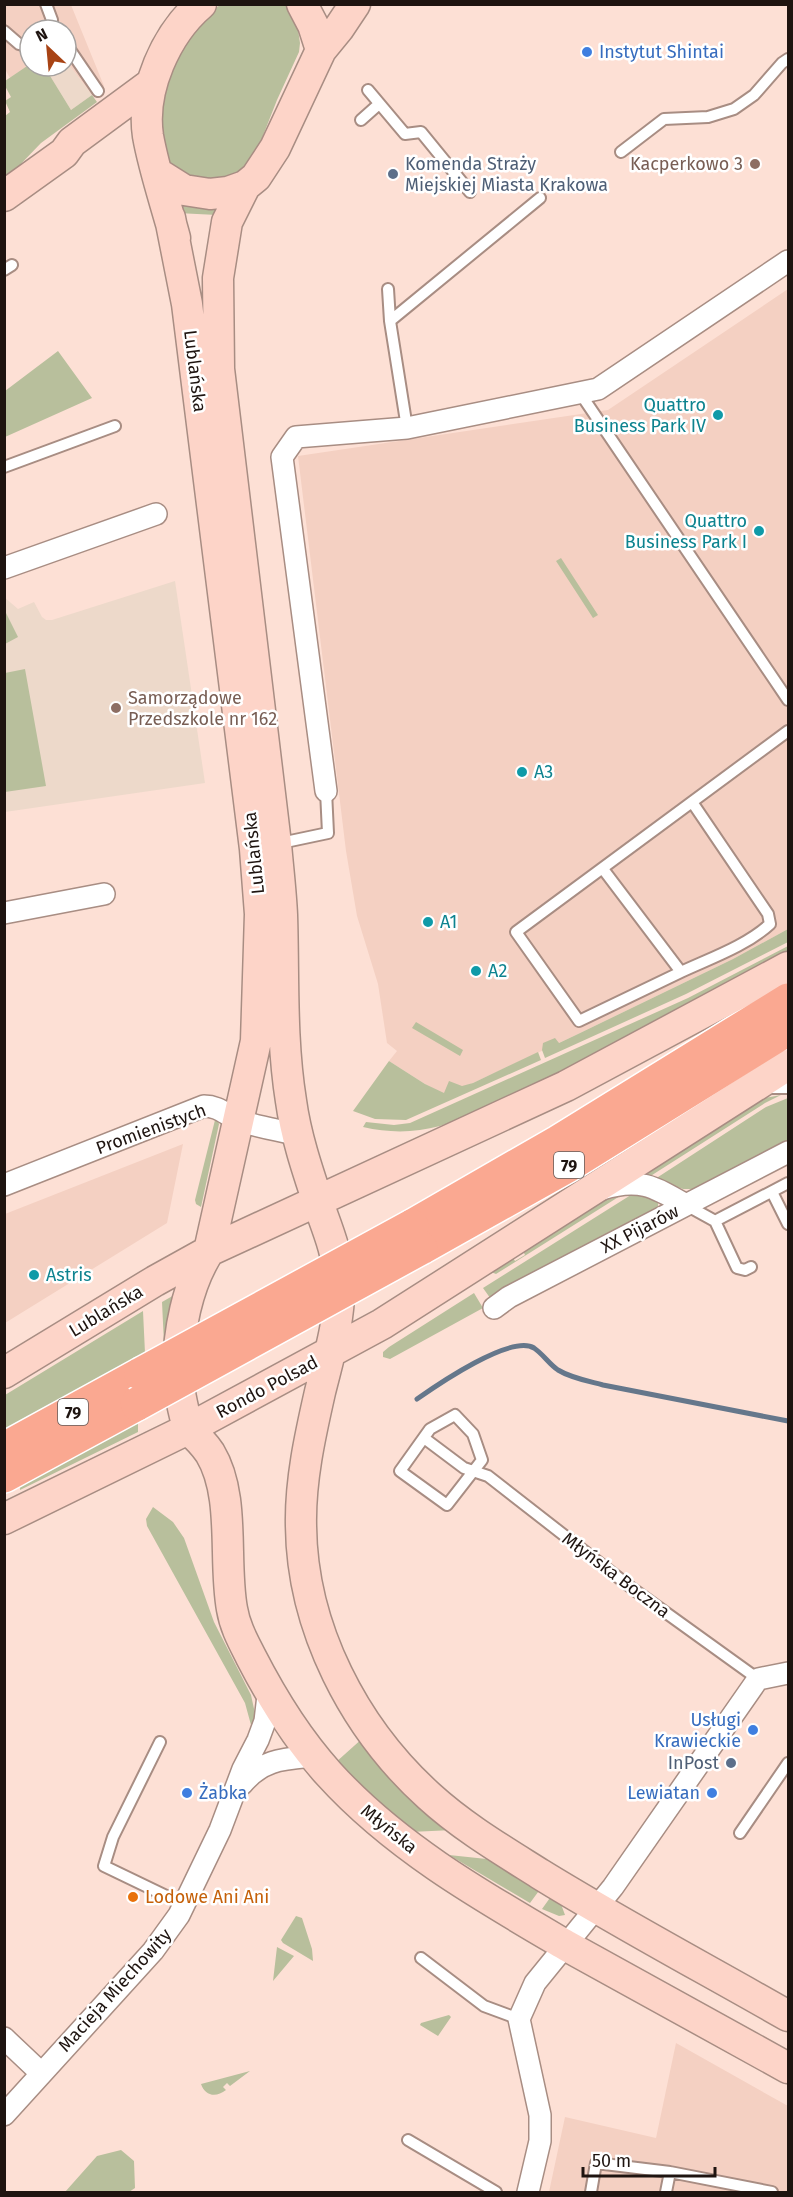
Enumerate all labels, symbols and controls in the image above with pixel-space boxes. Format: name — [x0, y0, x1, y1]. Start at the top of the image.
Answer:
north arrow — [18, 18, 78, 78]
text: N — [33, 24, 51, 46]
place label: Instytut Shintai — [599, 41, 724, 63]
marker: Instytut Shintai — [580, 45, 594, 59]
place label: Komenda Straży Miejskiej Miasta Krakowa — [405, 153, 608, 196]
place label: Kacperkowo 3 — [630, 153, 743, 175]
marker: Kacperkowo 3 — [748, 157, 762, 171]
marker: Komenda Straży Miejskiej Miasta Krakowa — [386, 167, 400, 181]
street label: Lublańska — [179, 329, 211, 413]
place label: Quattro Business Park IV — [574, 394, 706, 437]
marker: Quattro Business Park IV — [711, 408, 725, 422]
place label: Quattro Business Park I — [625, 510, 747, 553]
marker: Quattro Business Park I — [752, 524, 766, 538]
place label: Samorządowe Przedszkole nr 162 — [128, 687, 277, 730]
marker: Samorządowe Przedszkole nr 162 — [109, 701, 123, 715]
place label: A3 — [534, 761, 553, 783]
marker: A3 — [515, 765, 529, 779]
street label: Lublańska — [239, 811, 269, 895]
place label: A1 — [440, 911, 457, 933]
marker: A1 — [421, 915, 435, 929]
place label: A2 — [488, 960, 507, 982]
marker: A2 — [469, 964, 483, 978]
street label: Promienistych — [93, 1099, 209, 1159]
road number: 79 — [554, 1152, 584, 1178]
street label: XX Pijarów — [597, 1200, 683, 1258]
place label: Astris — [46, 1264, 92, 1286]
marker: Astris — [27, 1268, 41, 1282]
street label: Lublańska — [65, 1280, 147, 1342]
street label: Rondo Polsad — [212, 1351, 322, 1423]
road number: 79 — [58, 1399, 88, 1425]
street label: Młyńska Boczna — [558, 1527, 674, 1623]
place label: Usługi Krawieckie — [654, 1709, 741, 1752]
marker: Usługi Krawieckie — [746, 1723, 760, 1737]
place label: InPost — [668, 1752, 719, 1774]
marker: InPost — [724, 1756, 738, 1770]
place label: Żabka — [199, 1782, 247, 1804]
place label: Lewiatan — [627, 1782, 700, 1804]
marker: Żabka — [180, 1786, 194, 1800]
marker: Lewiatan — [705, 1786, 719, 1800]
street label: Młyńska — [356, 1800, 422, 1858]
place label: Lodowe Ani Ani — [145, 1886, 269, 1908]
marker: Lodowe Ani Ani — [126, 1890, 140, 1904]
street label: Macieja Miechowity — [54, 1924, 176, 2056]
scale bar — [583, 2140, 715, 2178]
text: 50 m — [592, 2150, 631, 2172]

